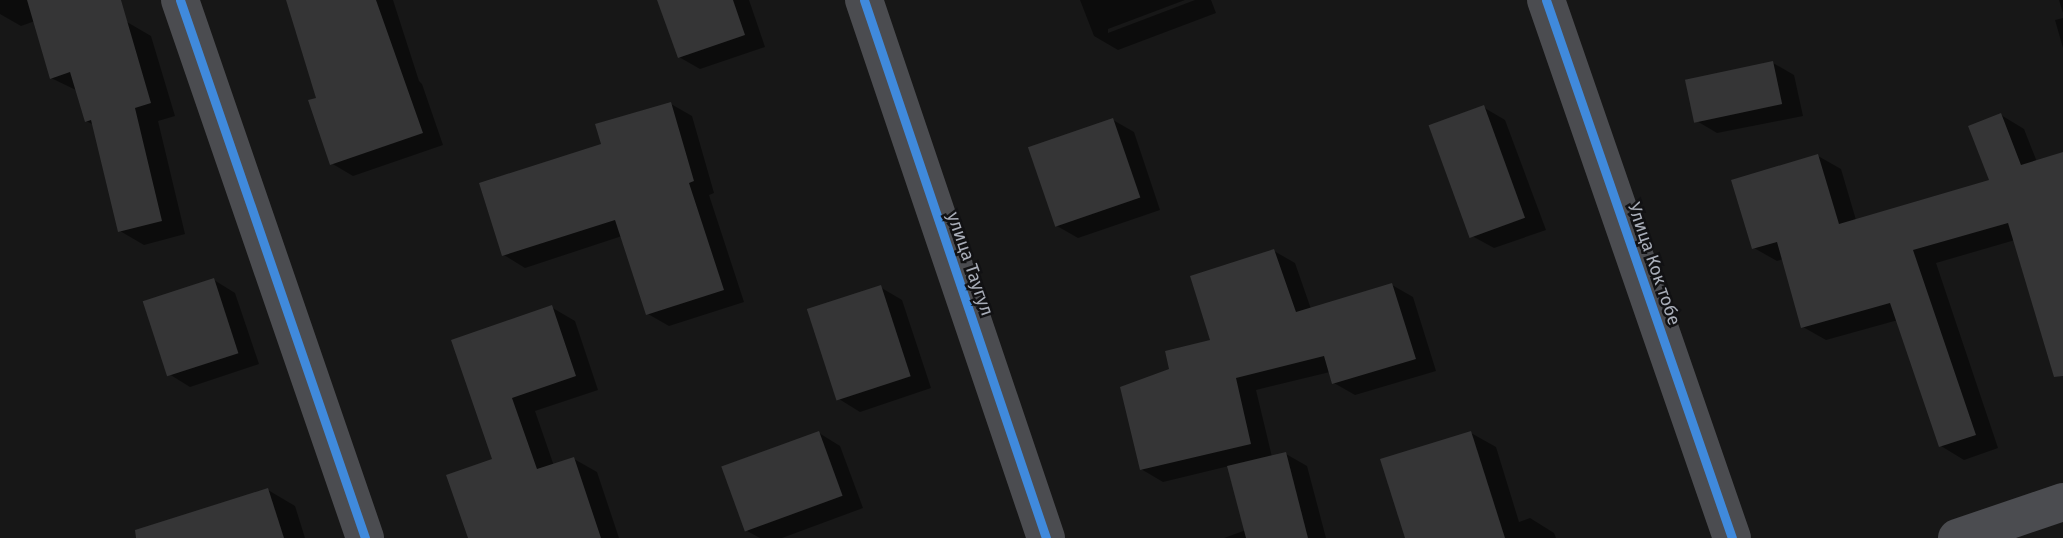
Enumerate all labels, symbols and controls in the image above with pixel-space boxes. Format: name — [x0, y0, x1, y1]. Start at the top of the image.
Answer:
street label: Улица Кок тобе — [1623, 200, 1685, 328]
street label: улица Таугул — [942, 209, 998, 319]

